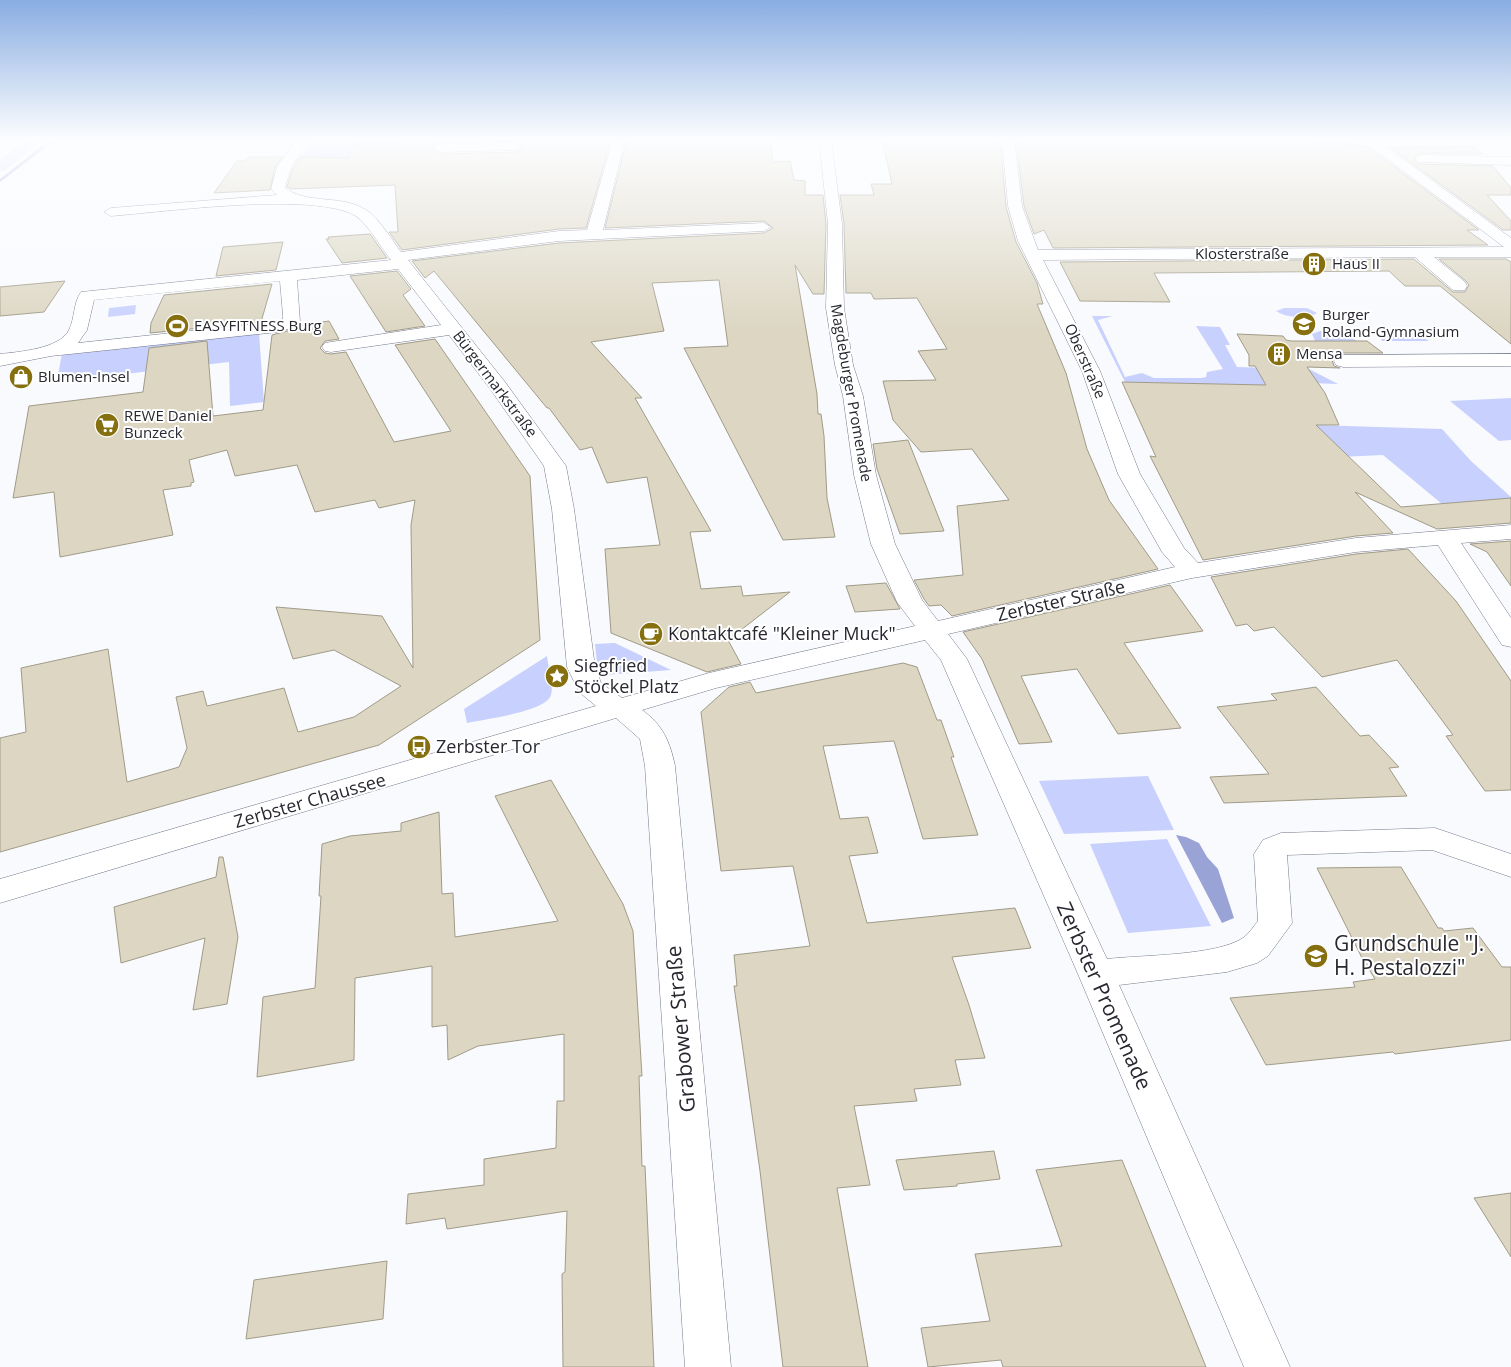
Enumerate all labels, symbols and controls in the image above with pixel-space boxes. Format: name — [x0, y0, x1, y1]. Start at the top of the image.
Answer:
street label: Klosterstraße — [1195, 243, 1289, 263]
building icon: Haus II — [1301, 251, 1327, 277]
place label: Haus II — [1332, 253, 1380, 273]
street label: Magdeburger Promenade — [826, 302, 877, 483]
place label: Burger Roland-Gymnasium — [1322, 304, 1459, 341]
school or university icon: Burger Roland-Gymnasium — [1291, 311, 1317, 337]
sports icon: EASYFITNESS Burg — [164, 313, 190, 339]
place label: EASYFITNESS Burg — [194, 315, 322, 335]
street label: Oberstraße — [1060, 320, 1111, 401]
street label: Bürgermarkstraße — [449, 326, 543, 441]
building icon: Mensa — [1266, 341, 1292, 367]
place label: Mensa — [1296, 343, 1343, 363]
shop icon: Blumen-Insel — [8, 364, 34, 390]
place label: Blumen-Insel — [38, 366, 130, 386]
place label: REWE Daniel Bunzeck — [124, 405, 212, 442]
supermarket icon: REWE Daniel Bunzeck — [94, 412, 120, 438]
street label: Zerbster Straße — [994, 574, 1127, 626]
cafe icon: Kontaktcafé "Kleiner Muck" — [638, 621, 664, 647]
place label: Kontaktcafé "Kleiner Muck" — [668, 621, 896, 645]
place label: Siegfried Stöckel Platz — [574, 653, 679, 698]
place icon: Siegfried Stöckel Platz — [544, 663, 570, 689]
bus stop icon: Zerbster Tor — [406, 734, 432, 760]
place label: Zerbster Tor — [436, 734, 541, 758]
street label: Zerbster Chaussee — [231, 767, 388, 833]
street label: Zerbster Promenade — [1051, 897, 1159, 1094]
place label: Grundschule "J. H. Pestalozzi" — [1334, 929, 1484, 981]
school or university icon: Grundschule "J. H. Pestalozzi" — [1303, 943, 1329, 969]
street label: Grabower Straße — [659, 945, 701, 1114]

